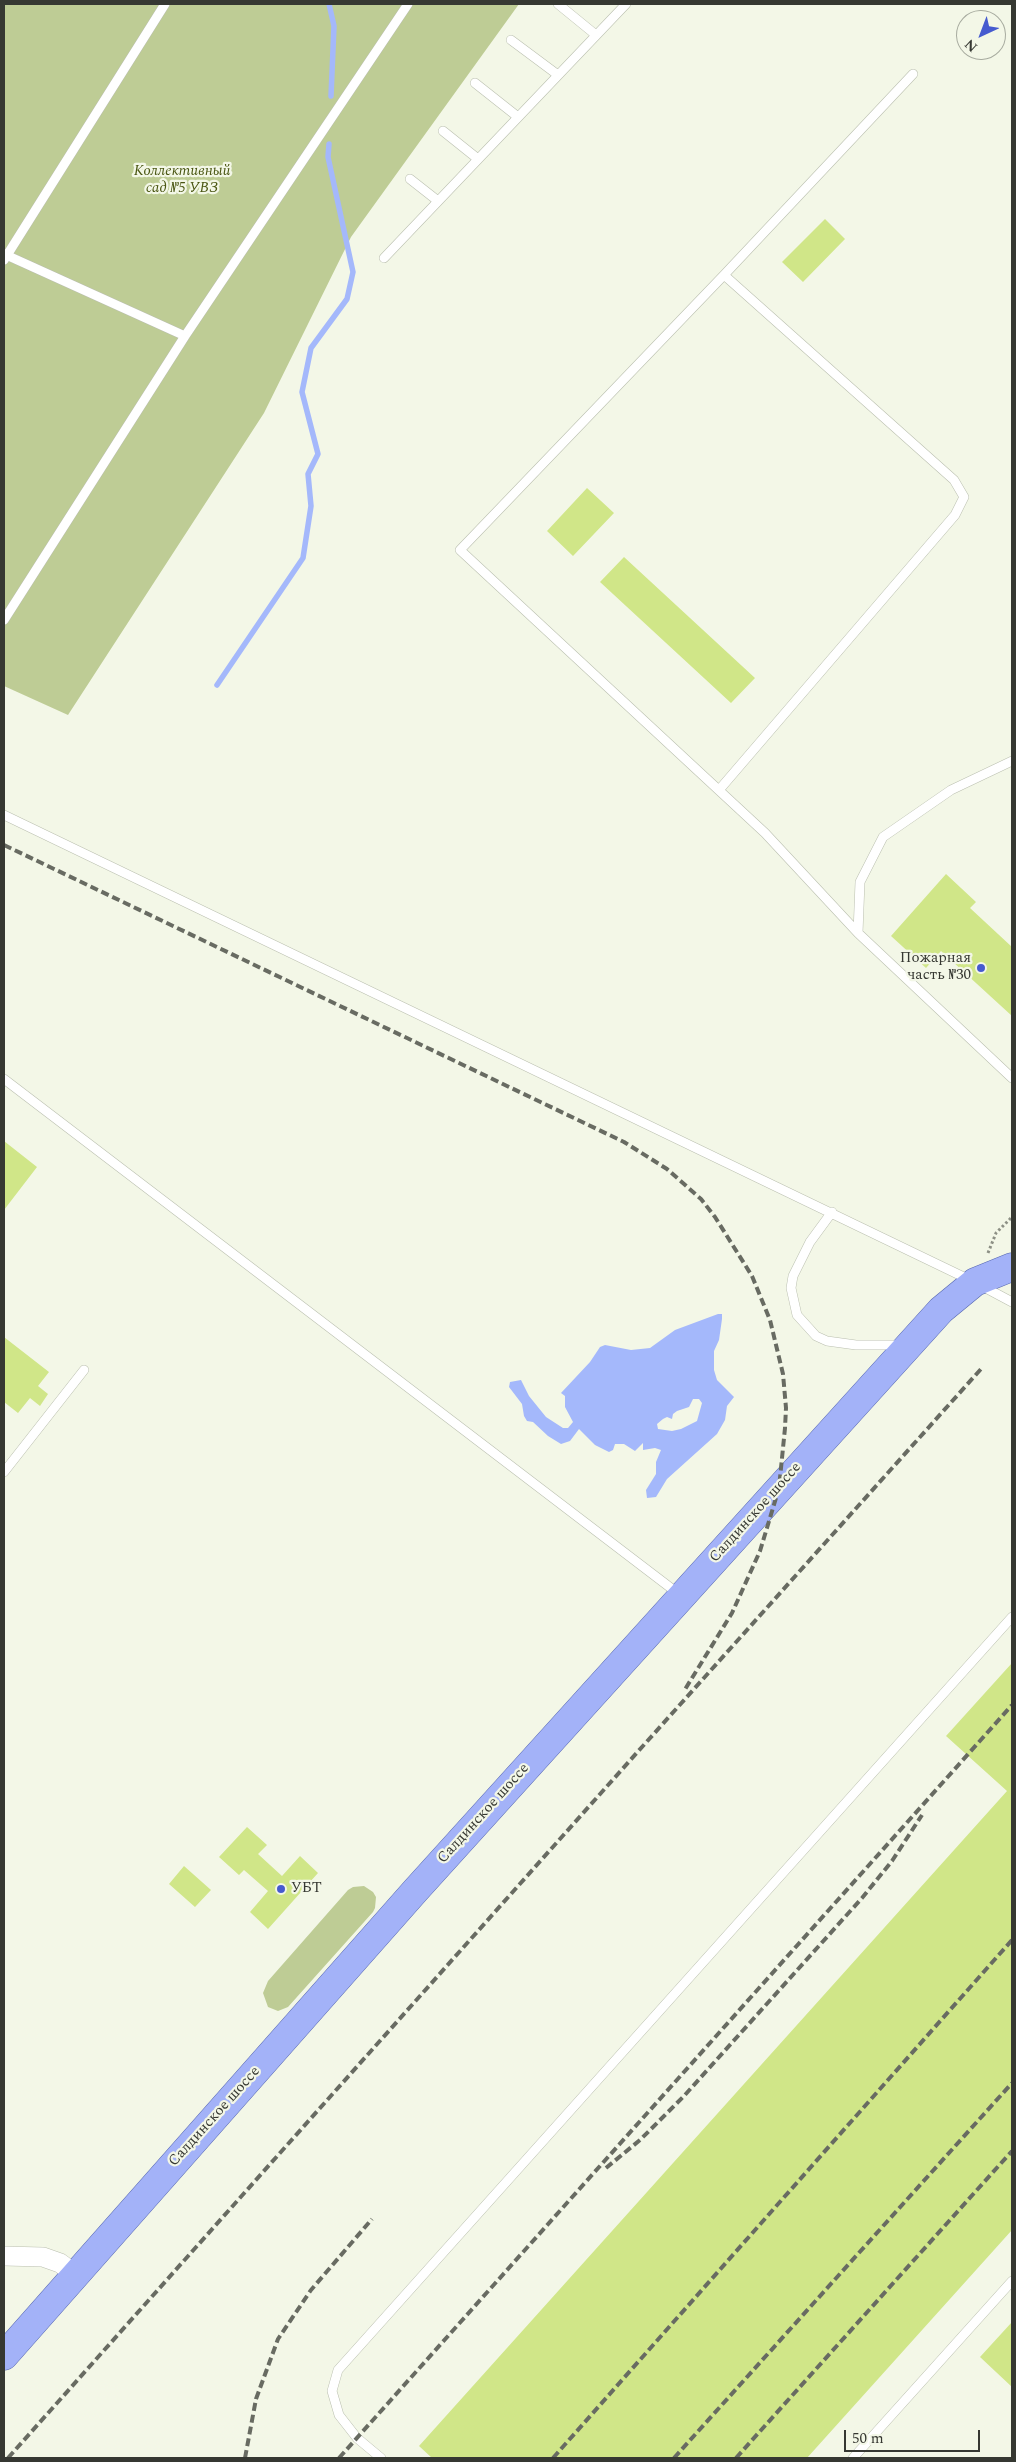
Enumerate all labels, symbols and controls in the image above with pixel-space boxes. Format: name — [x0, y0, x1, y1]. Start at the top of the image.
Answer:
north arrow — [956, 10, 1006, 60]
text: N — [960, 34, 982, 57]
park label: Коллективный сад №5 УВЗ — [134, 163, 230, 198]
place label: Пожарная часть №30 — [900, 950, 971, 985]
marker: Пожарная часть №30 — [975, 962, 987, 974]
street label: Салдинское шоссе — [706, 1459, 806, 1567]
street label: Салдинское шоссе — [434, 1760, 534, 1868]
place label: УБТ — [291, 1880, 322, 1898]
marker: УБТ — [275, 1883, 287, 1895]
street label: Салдинское шоссе — [165, 2063, 265, 2171]
scale bar — [846, 2420, 982, 2452]
text: 50 m — [852, 2427, 884, 2450]

